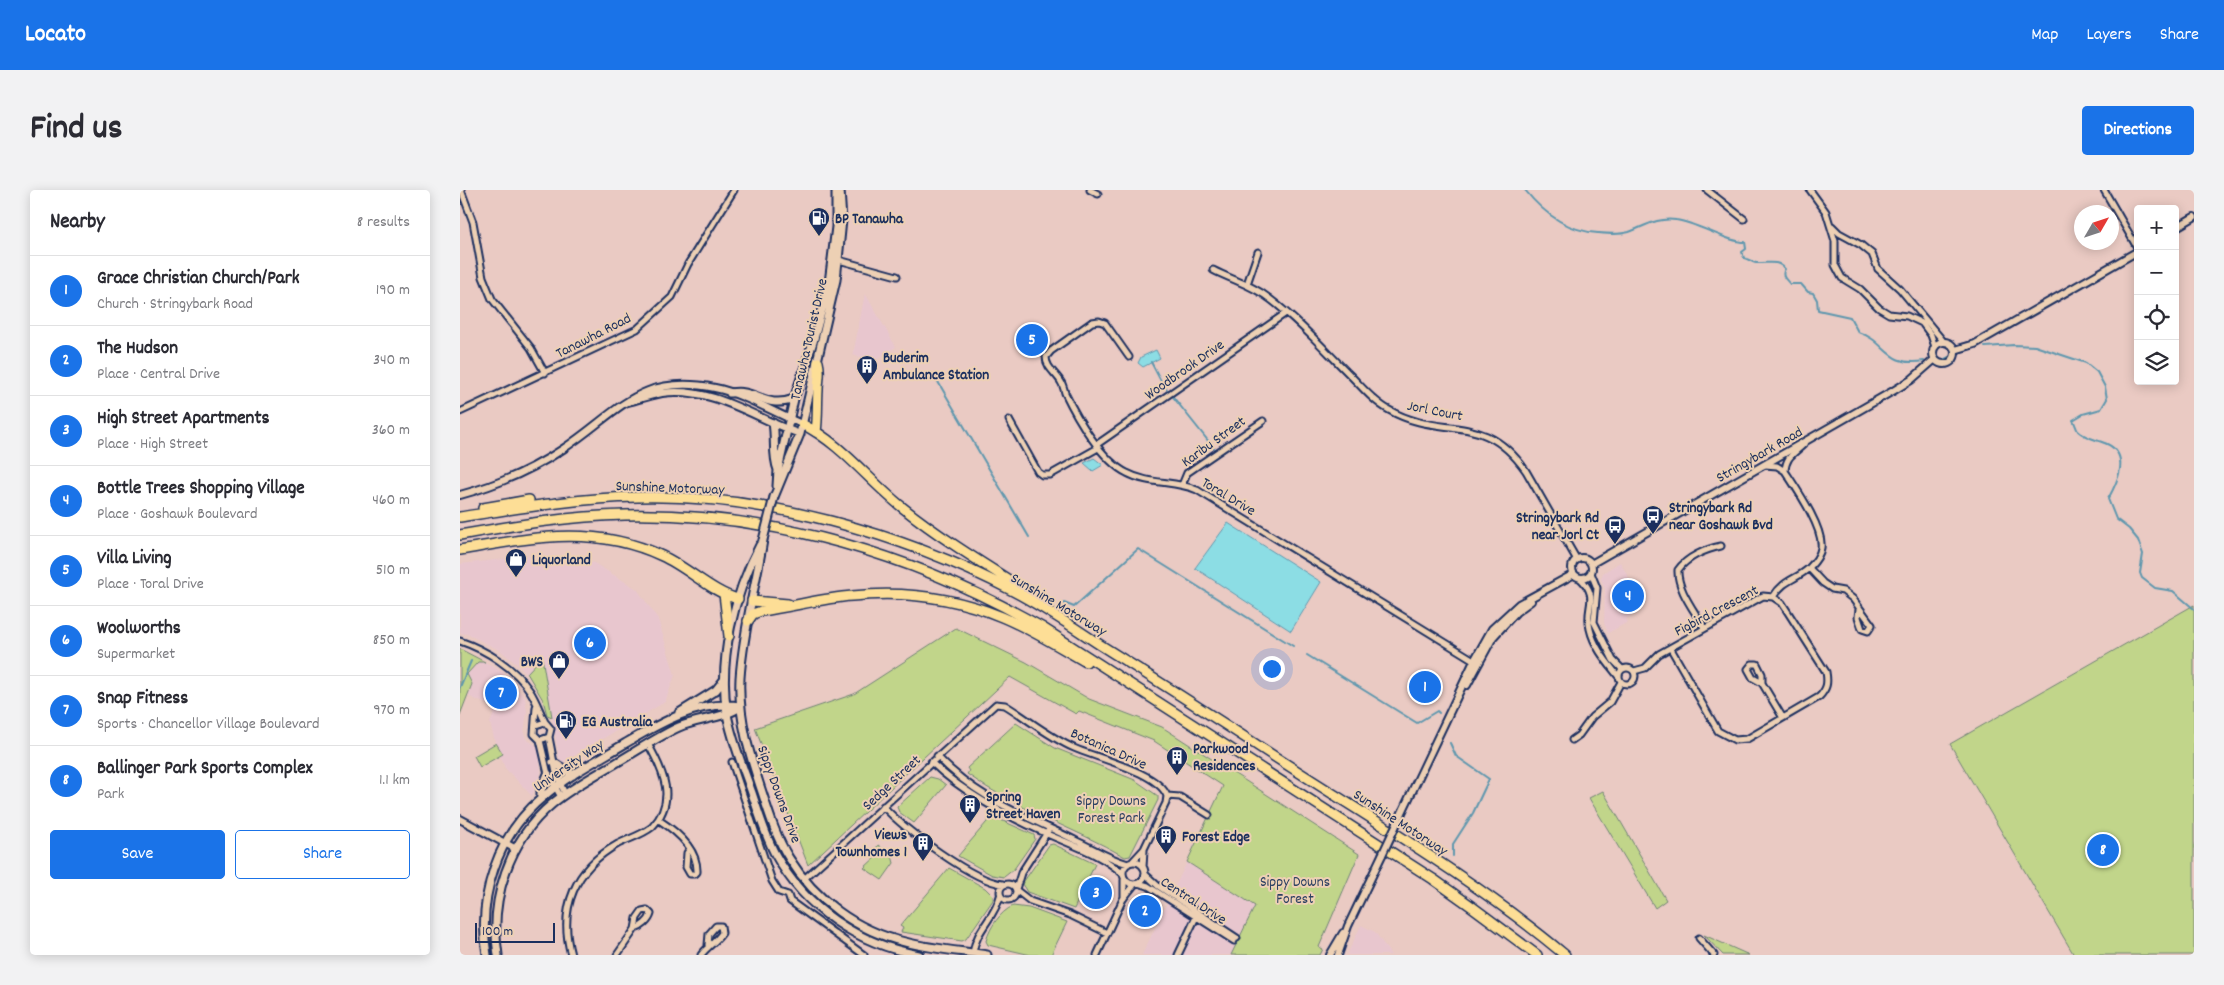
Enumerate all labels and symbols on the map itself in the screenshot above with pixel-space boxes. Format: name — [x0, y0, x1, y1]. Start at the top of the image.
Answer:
north arrow — [2074, 205, 2119, 250]
fuel station icon: BP Tanawha — [807, 206, 831, 237]
place label: BP Tanawha — [835, 209, 904, 231]
street label: Tanawha Tourist Drive — [785, 276, 835, 402]
street label: Tanawha Road — [552, 308, 635, 365]
pin: 5 — [1016, 321, 1048, 359]
street label: Woodbrook Drive — [1141, 335, 1230, 406]
place label: Buderim Ambulance Station — [883, 348, 989, 387]
building icon: Buderim Ambulance Station — [855, 354, 879, 385]
street label: Jorl Court — [1405, 396, 1465, 428]
street label: Karibu Street — [1177, 411, 1251, 474]
street label: Stringybark Road — [1713, 422, 1807, 489]
street label: Toral Drive — [1197, 473, 1260, 523]
street label: Sunshine Motorway — [615, 476, 726, 502]
place label: Stringybark Rd near Goshawk Bvd — [1669, 498, 1773, 537]
bus stop icon: Stringybark Rd near Goshawk Bvd — [1641, 504, 1665, 535]
place label: Stringybark Rd near Jorl Ct — [1516, 508, 1599, 547]
bus stop icon: Stringybark Rd near Jorl Ct — [1603, 514, 1627, 545]
shop icon: Liquorland — [504, 547, 528, 578]
place label: Liquorland — [532, 550, 591, 572]
street label: Sunshine Motorway — [1006, 568, 1111, 644]
pin: 4 — [1612, 577, 1644, 615]
street label: Figbird Crescent — [1671, 580, 1763, 643]
pin: 6 — [574, 624, 606, 662]
shop icon: BWS — [547, 649, 571, 680]
place label: BWS — [521, 652, 543, 674]
your location — [1259, 656, 1285, 682]
pin: 1 — [1409, 668, 1441, 706]
pin: 7 — [485, 674, 517, 712]
fuel station icon: EG Australia — [554, 709, 578, 740]
place label: EG Australia — [582, 712, 653, 734]
street label: Botanica Drive — [1067, 723, 1150, 777]
street label: University Way — [529, 734, 610, 798]
place label: Parkwood Residences — [1193, 739, 1255, 778]
street label: Sippy Downs Drive — [750, 743, 806, 847]
building icon: Parkwood Residences — [1165, 745, 1189, 776]
street label: Sedge Street — [858, 750, 927, 817]
street label: Sunshine Motorway — [1348, 785, 1452, 863]
place label: Spring Street Haven — [986, 787, 1060, 826]
park label: Sippy Downs Forest Park — [1076, 791, 1146, 830]
building icon: Spring Street Haven — [958, 793, 982, 824]
building icon: Forest Edge — [1154, 824, 1178, 855]
place label: Views Townhomes 1 — [836, 825, 907, 864]
place label: Forest Edge — [1182, 827, 1250, 849]
building icon: Views Townhomes 1 — [911, 831, 935, 862]
pin: 8 — [2087, 831, 2119, 869]
street label: Central Drive — [1155, 872, 1231, 932]
park label: Sippy Downs Forest — [1260, 872, 1330, 911]
pin: 3 — [1080, 874, 1112, 912]
pin: 2 — [1129, 892, 1161, 930]
scale bar — [475, 920, 555, 943]

